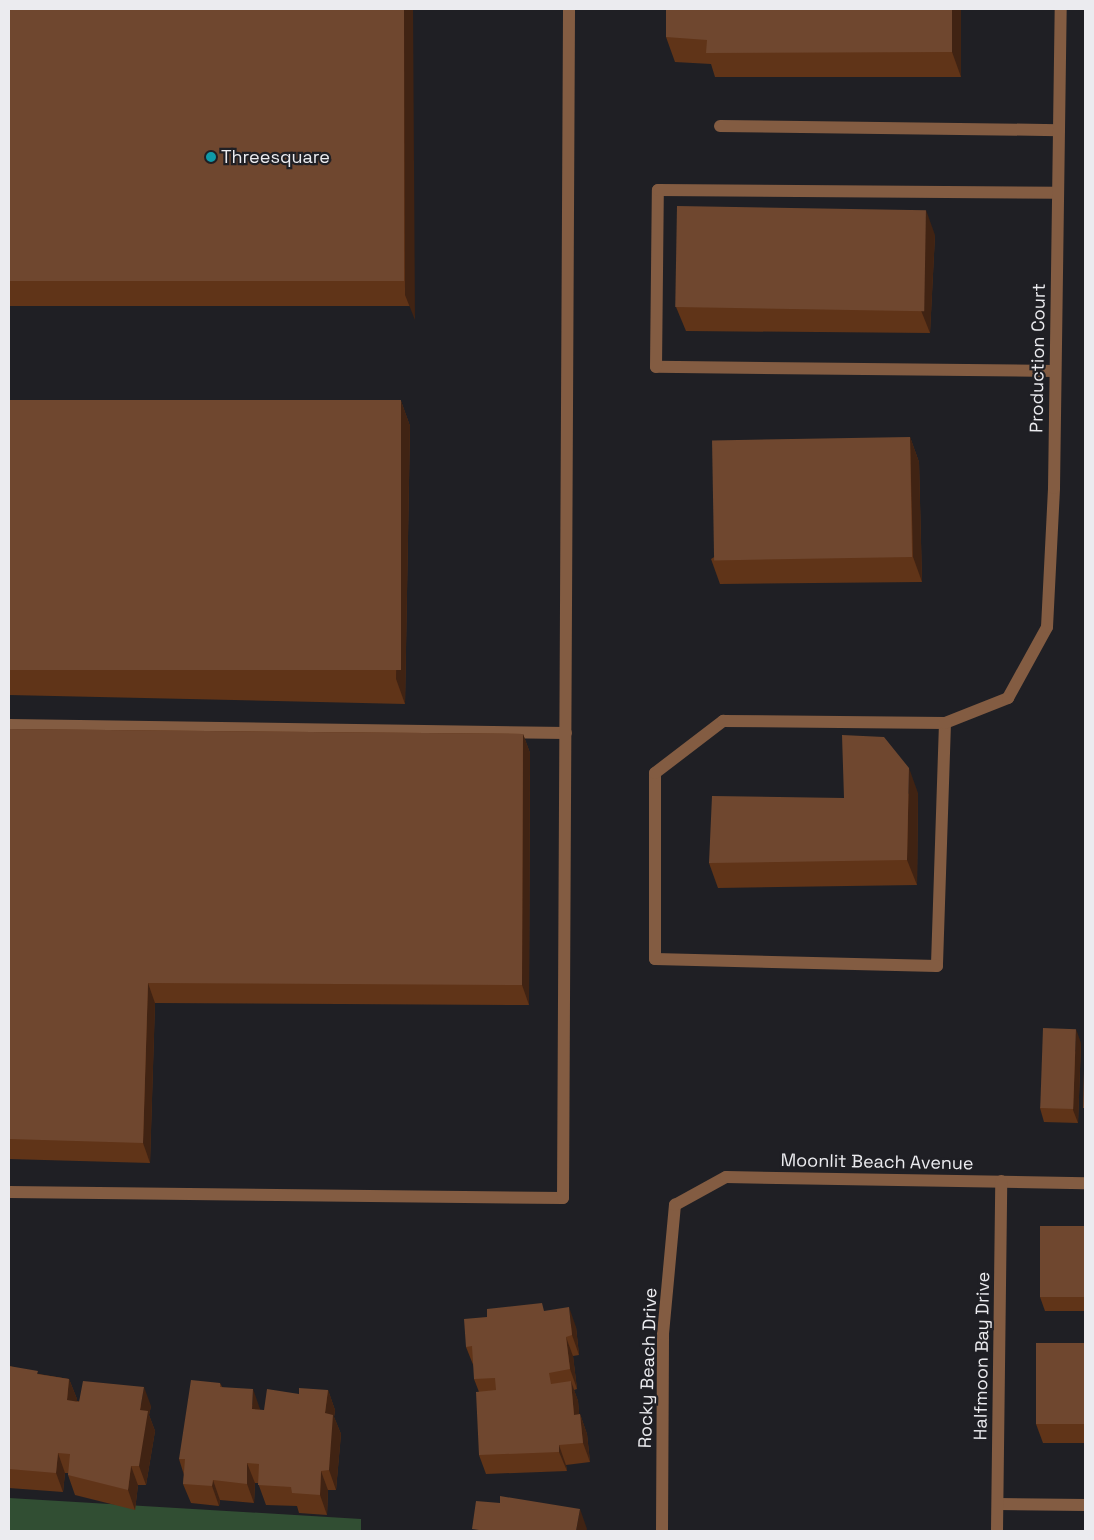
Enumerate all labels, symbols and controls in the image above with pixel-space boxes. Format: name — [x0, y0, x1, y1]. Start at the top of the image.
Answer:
place label: Threesquare — [221, 146, 330, 168]
marker: Threesquare — [205, 151, 217, 163]
street label: Production Court — [1026, 283, 1050, 433]
street label: Moonlit Beach Avenue — [780, 1150, 974, 1174]
street label: Halfmoon Bay Drive — [970, 1271, 994, 1441]
street label: Rocky Beach Drive — [634, 1287, 662, 1449]

